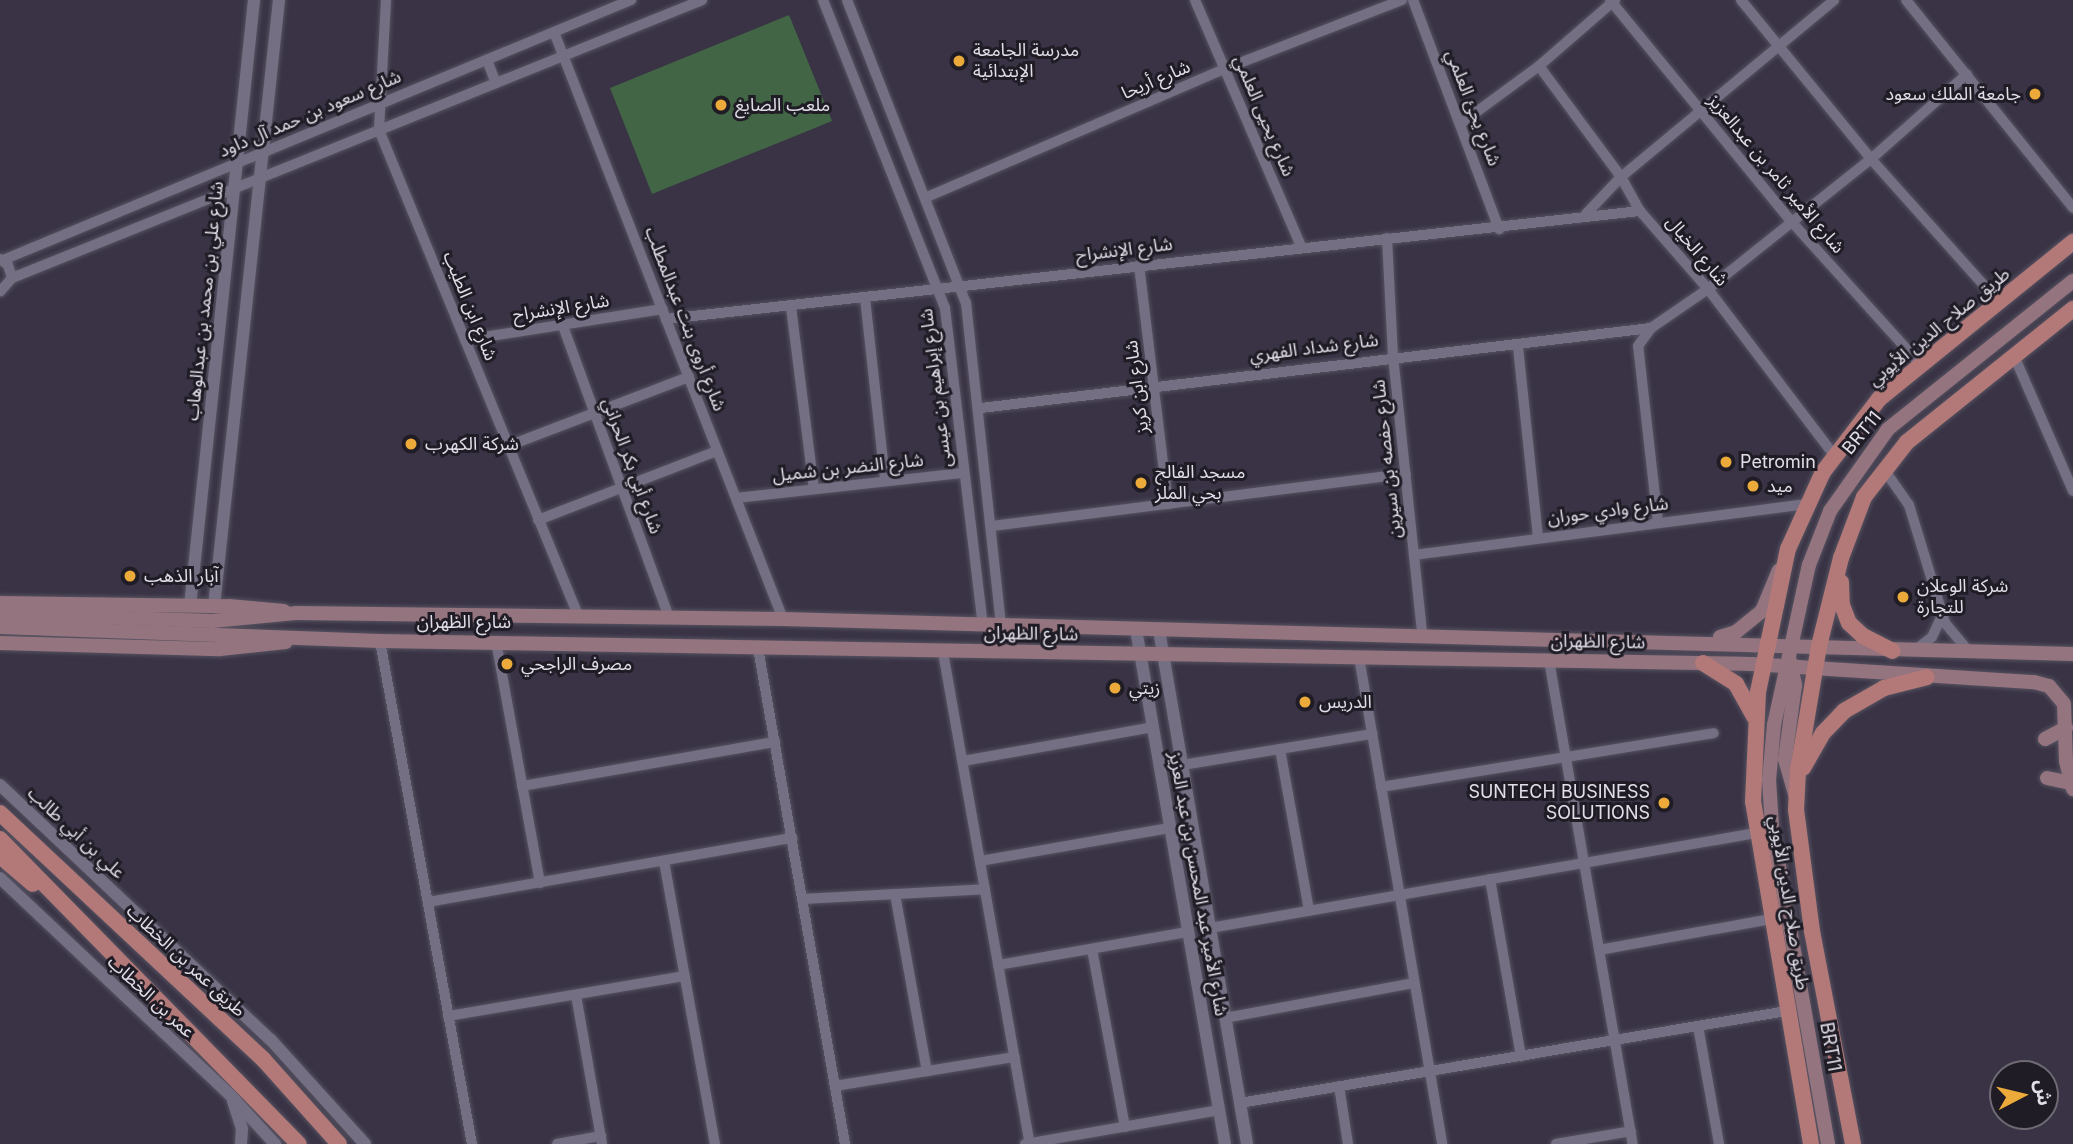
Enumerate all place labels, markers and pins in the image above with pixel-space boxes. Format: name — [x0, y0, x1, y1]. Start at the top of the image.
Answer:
place label: مدرسة الجامعة الإبتدائية — [973, 40, 1079, 82]
marker: مدرسة الجامعة الإبتدائية — [951, 53, 967, 69]
place label: جامعة الملك سعود — [1886, 83, 2021, 105]
marker: جامعة الملك سعود — [2027, 86, 2043, 102]
place label: ملعب الصايغ — [735, 94, 830, 116]
marker: ملعب الصايغ — [713, 97, 729, 113]
place label: شركة الكهرب — [425, 433, 519, 455]
marker: شركة الكهرب — [403, 436, 419, 452]
place label: Petromin — [1740, 451, 1816, 473]
marker: Petromin — [1718, 454, 1734, 470]
place label: مسجد الفالح بحي الملز — [1155, 462, 1245, 504]
marker: مسجد الفالح بحي الملز — [1133, 475, 1149, 491]
place label: ميد — [1767, 475, 1793, 497]
marker: ميد — [1745, 478, 1761, 494]
place label: آبار الذهب — [144, 565, 219, 587]
marker: آبار الذهب — [122, 568, 138, 584]
place label: شركة الوعلان للتجارة — [1917, 576, 2008, 618]
marker: شركة الوعلان للتجارة — [1895, 589, 1911, 605]
place label: مصرف الراجحي — [521, 653, 632, 675]
marker: مصرف الراجحي — [499, 656, 515, 672]
place label: زيتي — [1129, 677, 1160, 699]
marker: زيتي — [1107, 680, 1123, 696]
place label: الدريس — [1319, 691, 1372, 713]
marker: الدريس — [1297, 694, 1313, 710]
place label: SUNTECH BUSINESS SOLUTIONS — [1468, 782, 1650, 824]
marker: SUNTECH BUSINESS SOLUTIONS — [1656, 795, 1672, 811]

